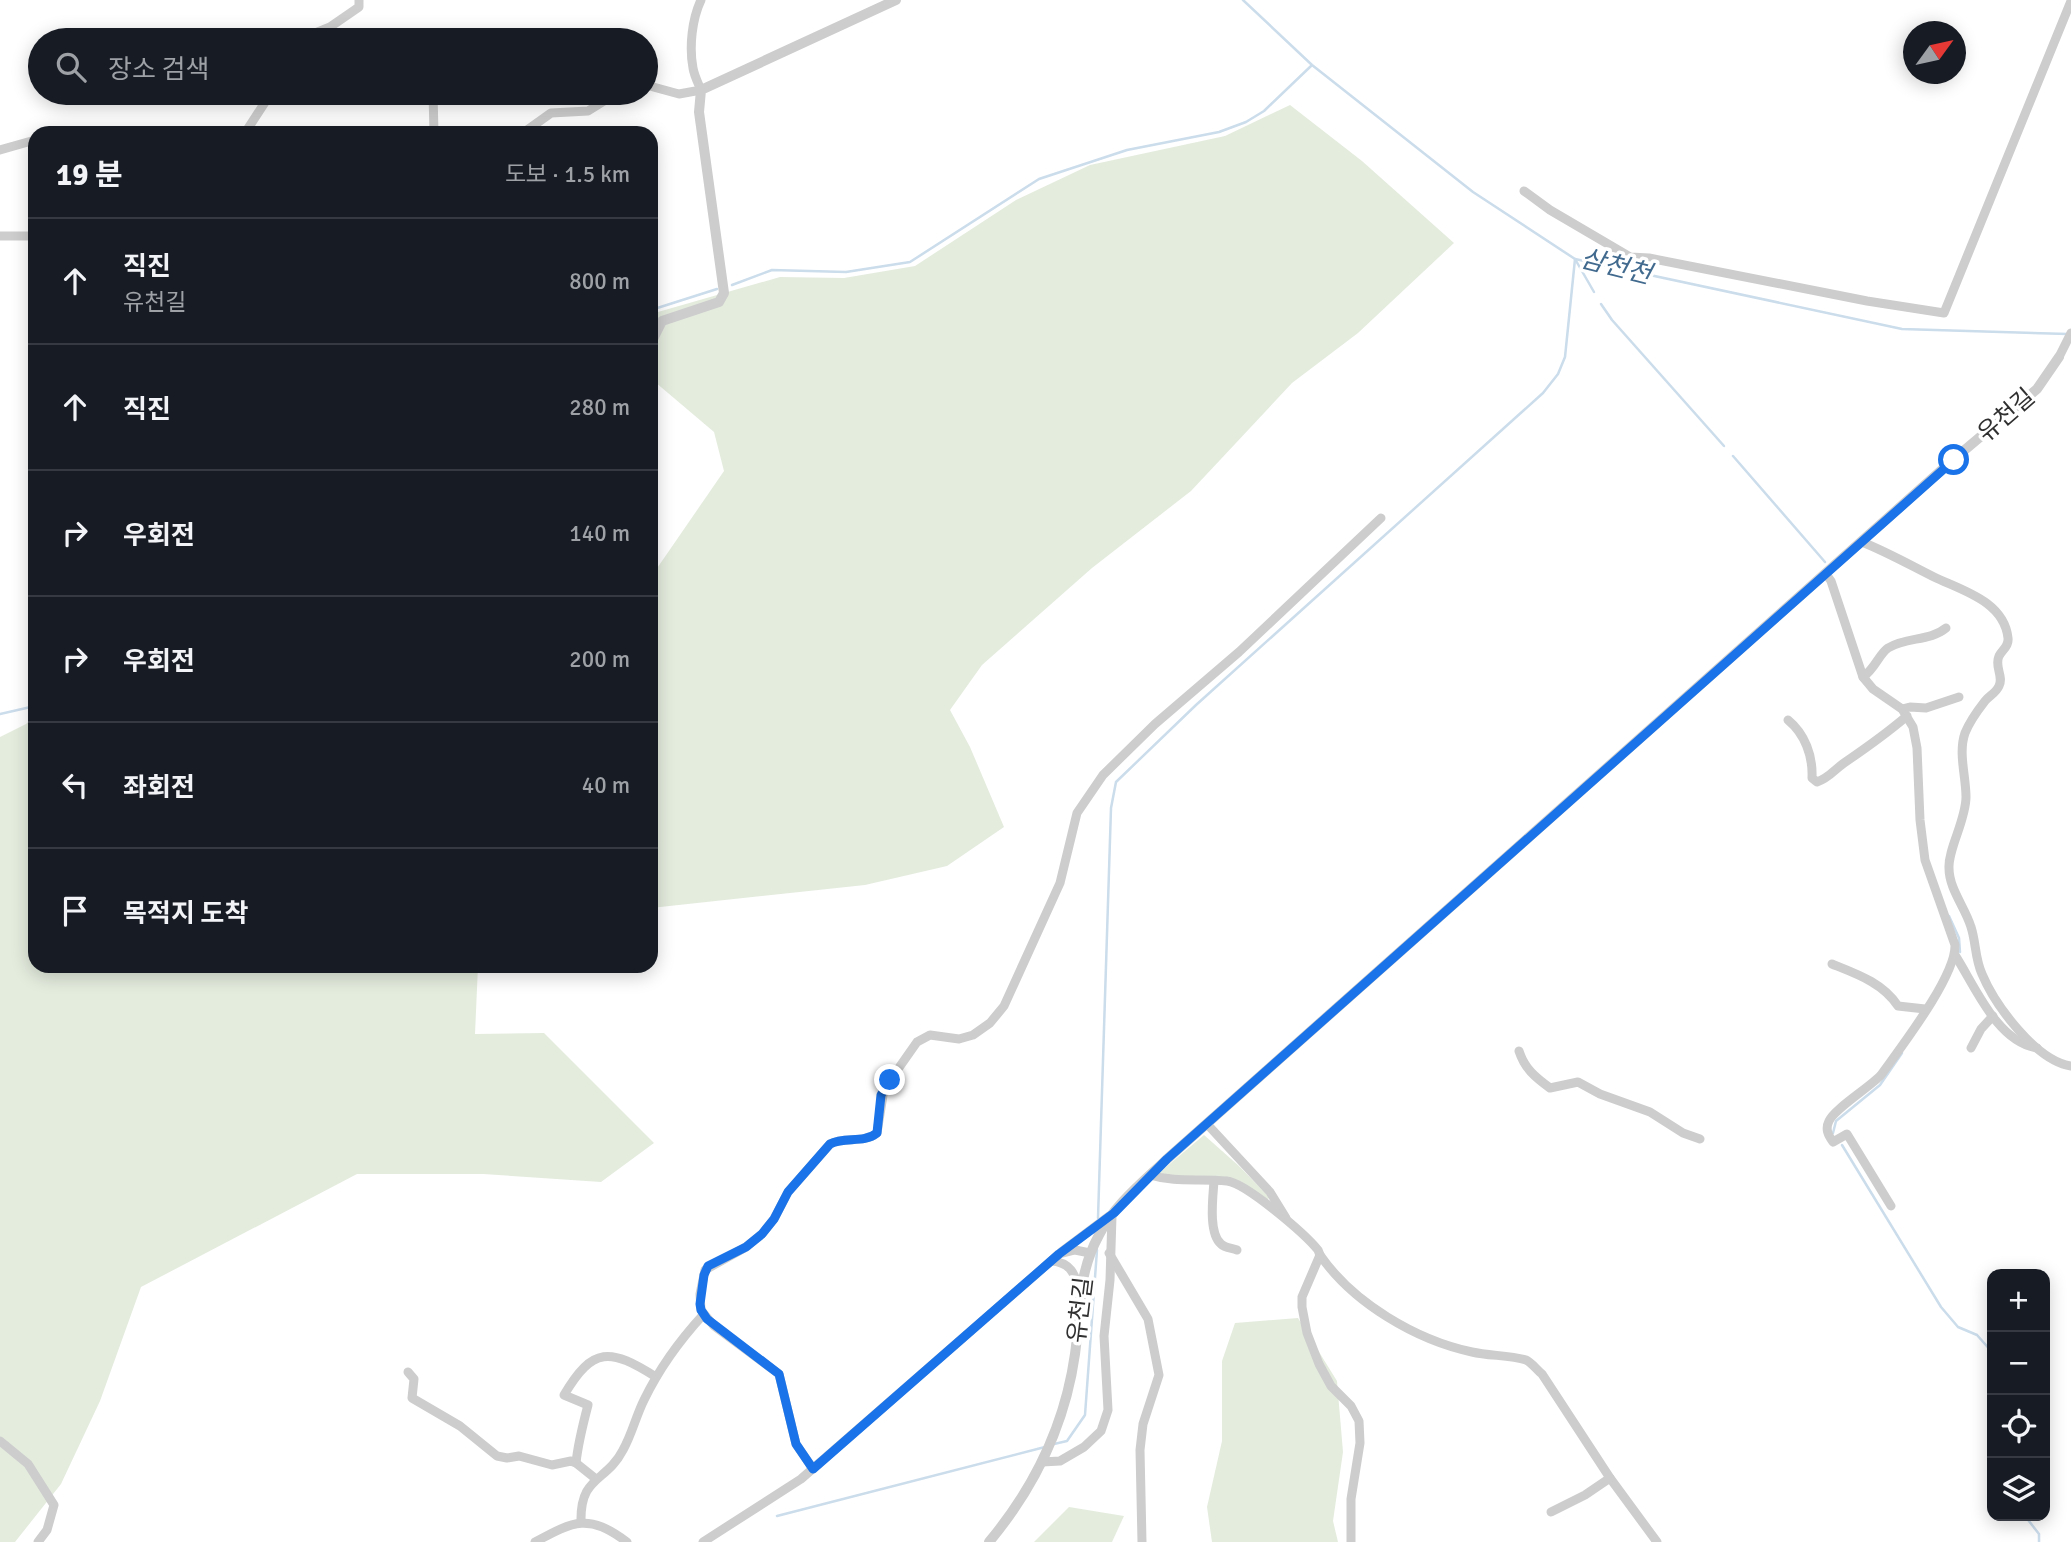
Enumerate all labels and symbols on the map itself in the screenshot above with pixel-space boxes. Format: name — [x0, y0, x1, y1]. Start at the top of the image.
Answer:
north arrow — [1903, 21, 1966, 84]
water label: 삼천천 — [1577, 243, 1657, 292]
street label: 유천길 — [1971, 382, 2041, 448]
route start — [1938, 444, 1969, 475]
route end — [874, 1064, 905, 1095]
street label: 유천길 — [1061, 1275, 1099, 1345]

